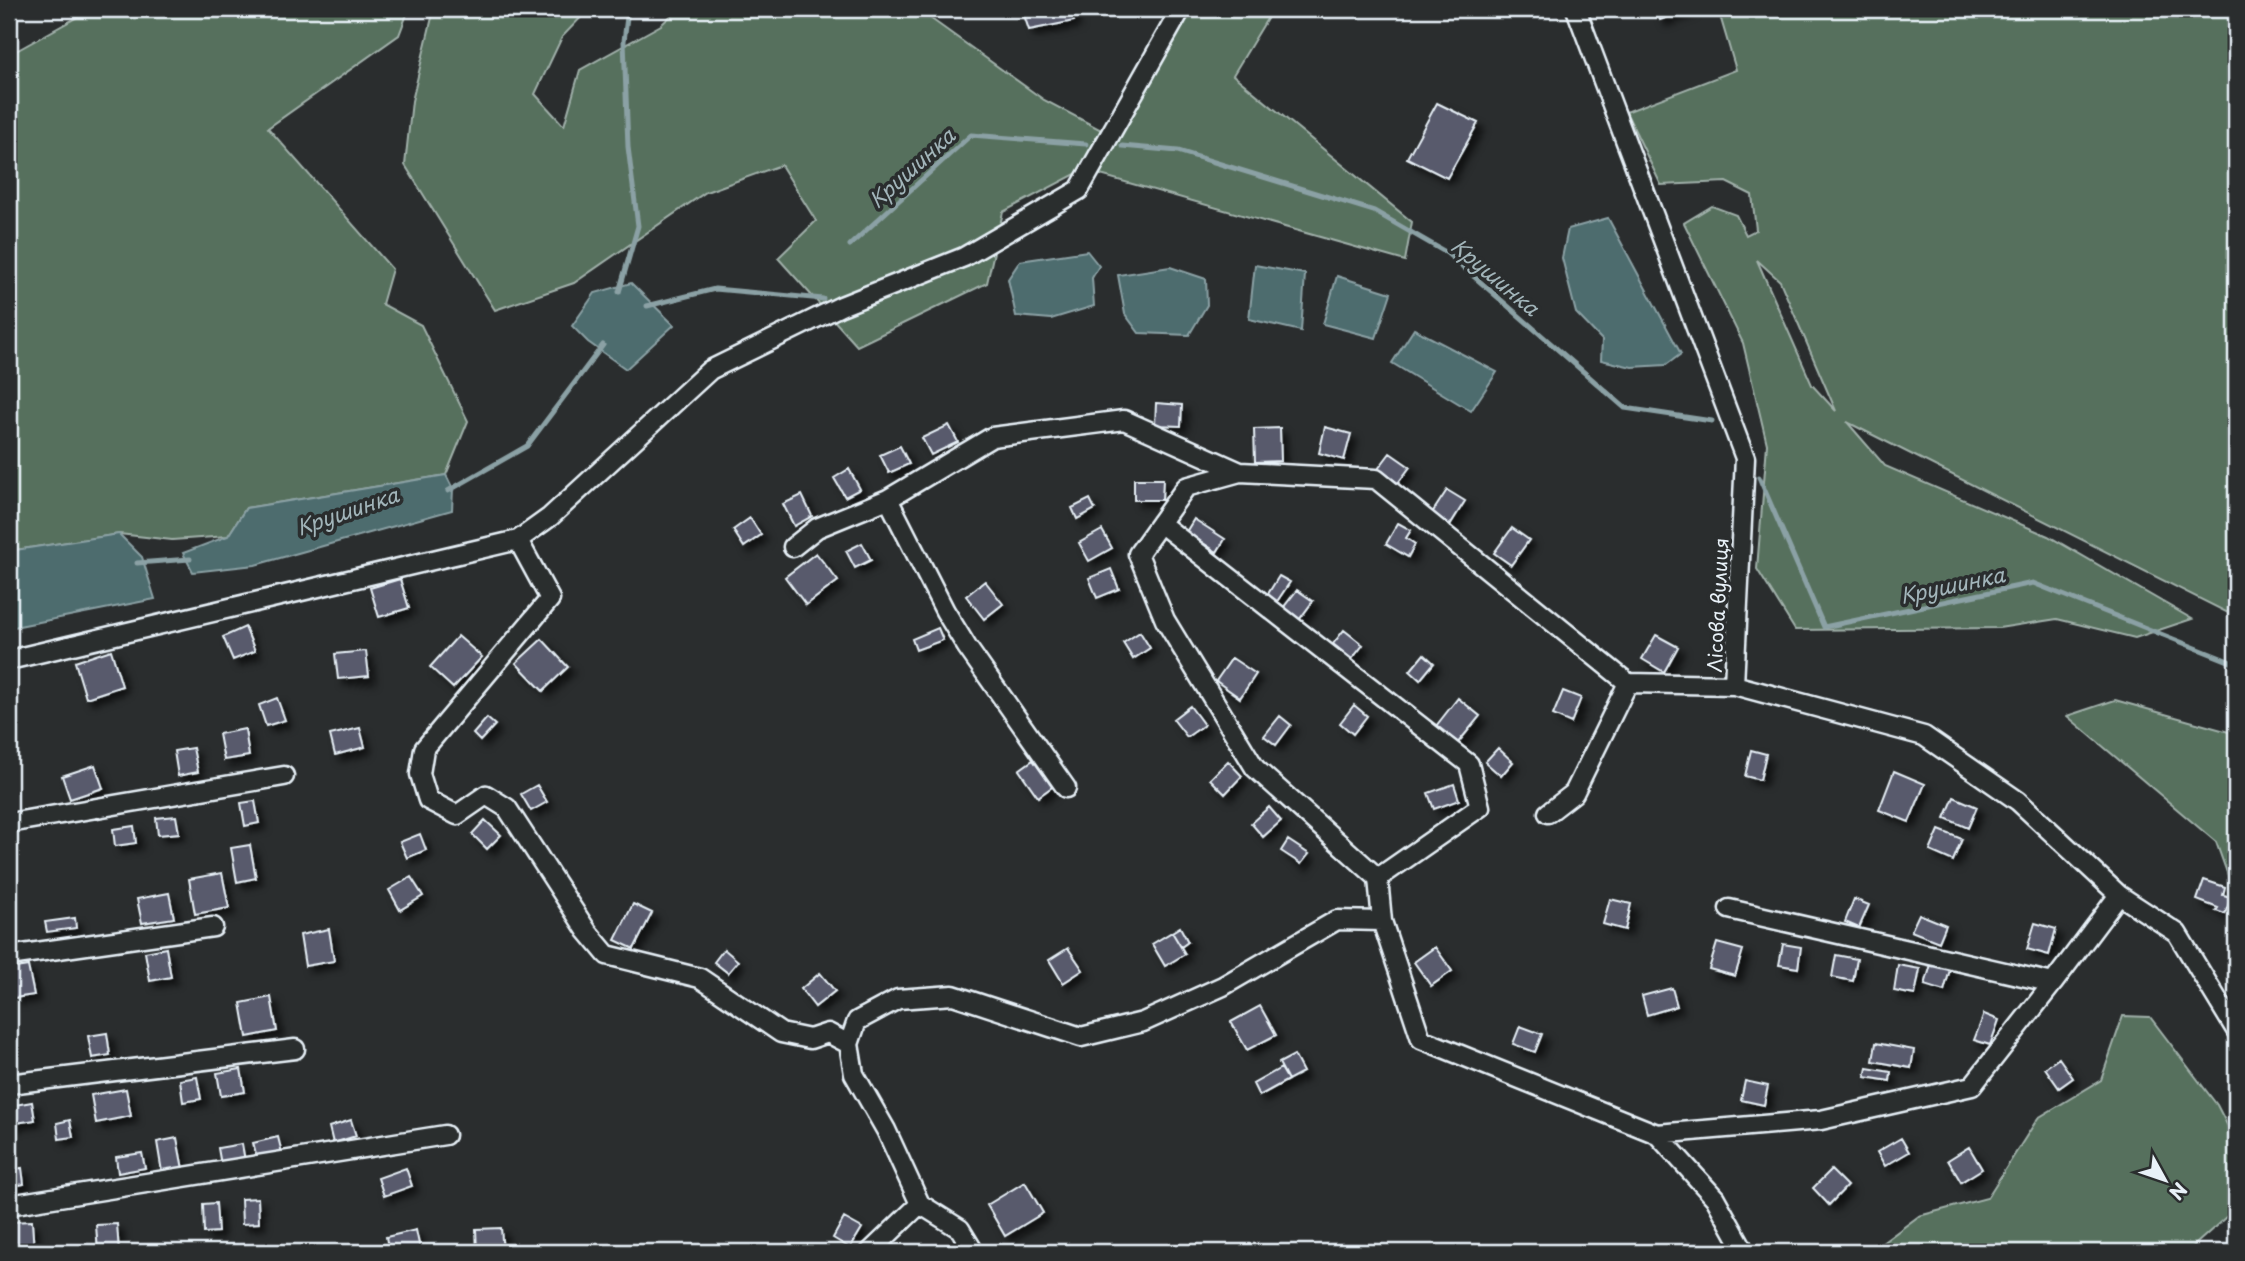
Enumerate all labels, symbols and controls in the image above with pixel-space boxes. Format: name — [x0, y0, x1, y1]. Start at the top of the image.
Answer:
water label: Крушинка — [861, 119, 962, 215]
water label: Крушинка — [1445, 229, 1548, 323]
water label: Крушинка — [291, 477, 404, 543]
street label: Лісова вулиця — [1699, 537, 1735, 673]
water label: Крушинка — [1896, 557, 2008, 611]
north arrow — [2130, 1146, 2200, 1216]
text: N — [2163, 1177, 2194, 1206]

